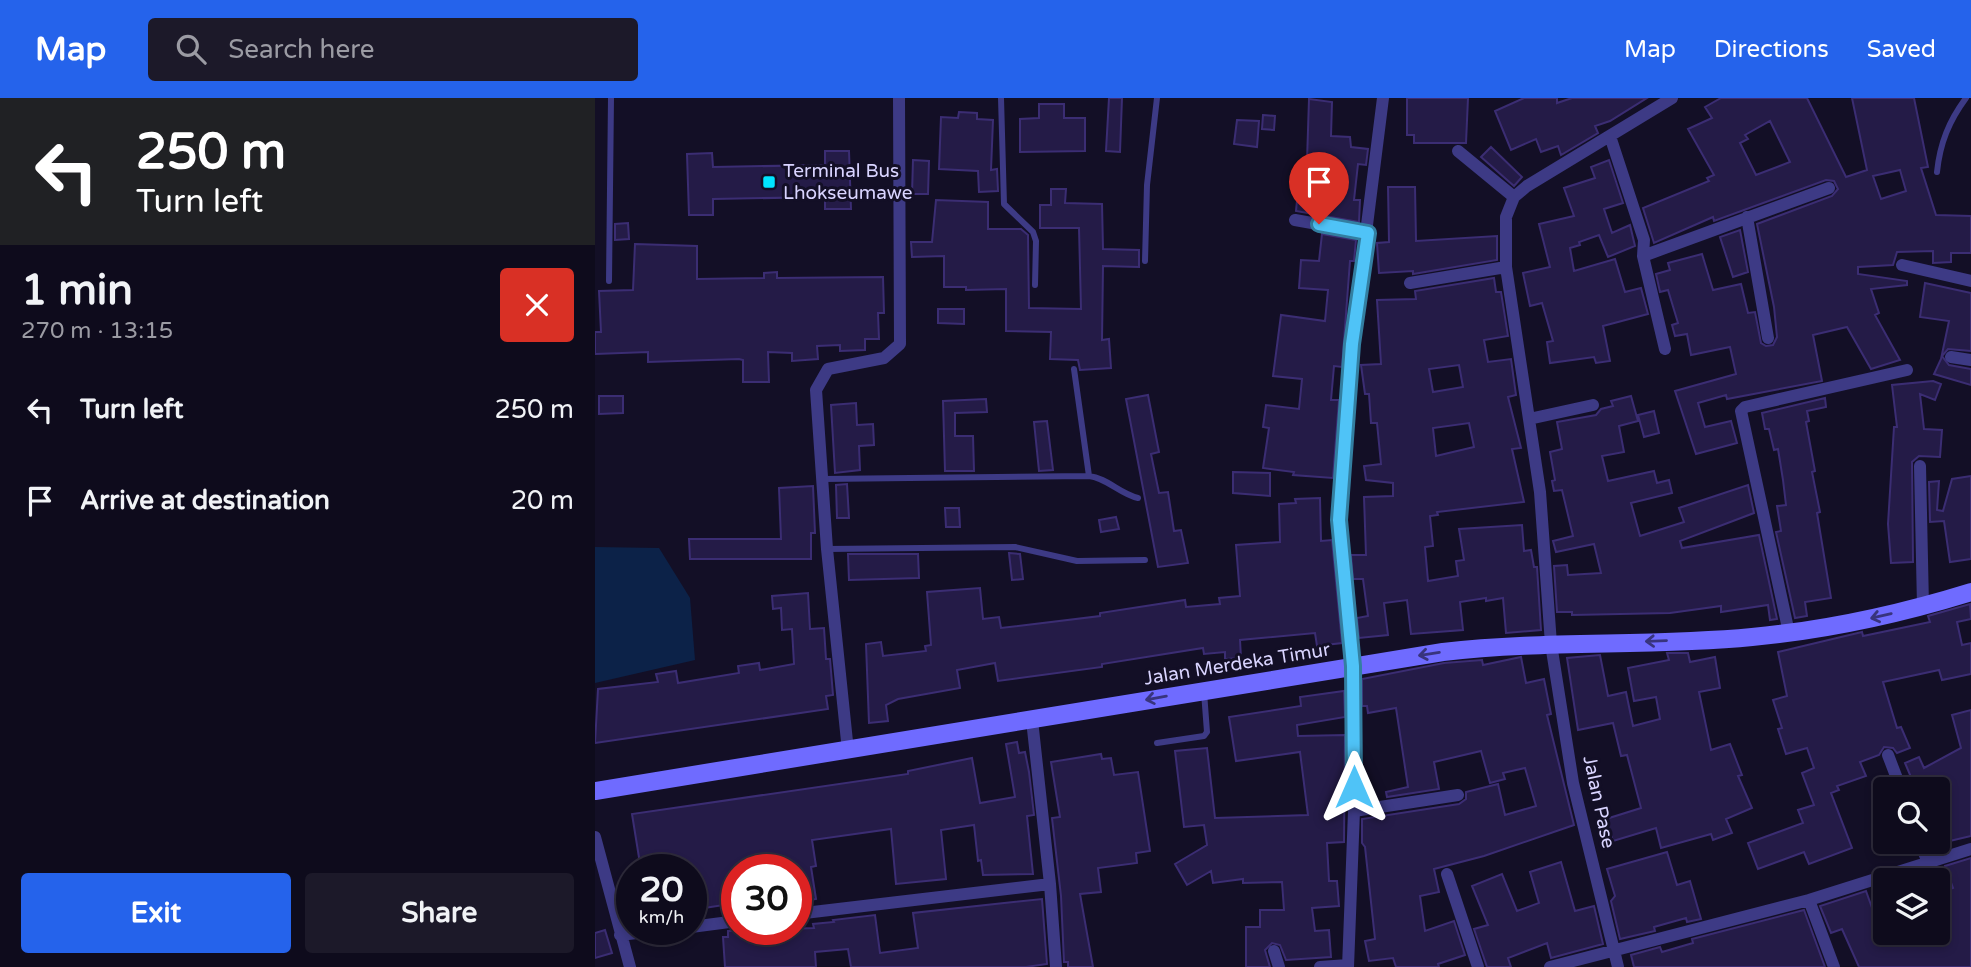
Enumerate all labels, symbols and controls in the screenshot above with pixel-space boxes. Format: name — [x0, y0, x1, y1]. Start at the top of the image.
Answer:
search box — [148, 18, 638, 81]
text: Map — [35, 30, 106, 69]
icon: search — [172, 30, 210, 68]
text: Search here — [228, 34, 374, 65]
text: Map — [1624, 35, 1676, 64]
text: Directions — [1714, 35, 1829, 64]
text: Saved — [1867, 35, 1936, 64]
text: 250 m — [136, 123, 286, 182]
icon: left — [21, 126, 112, 217]
pin — [1289, 152, 1349, 224]
place label: Terminal Bus Lhokseumawe — [783, 160, 912, 204]
icon: arrive — [1300, 163, 1338, 201]
marker: Terminal Bus Lhokseumawe — [761, 174, 777, 190]
text: Turn left — [136, 183, 263, 221]
text: 1 min — [21, 265, 133, 316]
button: close — [500, 268, 574, 342]
text: 270 m · 13:15 — [21, 317, 173, 345]
icon: left — [21, 391, 59, 429]
text: Turn left — [80, 394, 183, 425]
text: 250 m — [494, 394, 574, 425]
icon: arrive — [21, 482, 59, 520]
text: Arrive at destination — [80, 485, 330, 516]
text: 20 m — [511, 485, 574, 516]
one-way arrow — [1871, 610, 1893, 623]
one-way arrow — [1645, 634, 1668, 648]
street label: Jalan Merdeka Timur — [1142, 638, 1332, 690]
one-way arrow — [1418, 648, 1441, 661]
one-way arrow — [1145, 692, 1168, 705]
position arrow — [1317, 750, 1391, 824]
street label: Jalan Pase — [1578, 754, 1620, 850]
map controls — [1873, 777, 1950, 945]
button: search — [1873, 777, 1950, 854]
speed limit sign: 30 — [721, 854, 812, 945]
button: layers — [1873, 868, 1950, 945]
text: 20 — [640, 869, 683, 911]
button: Exit — [21, 873, 291, 953]
button: Share — [305, 873, 574, 953]
text: km/h — [639, 906, 684, 928]

